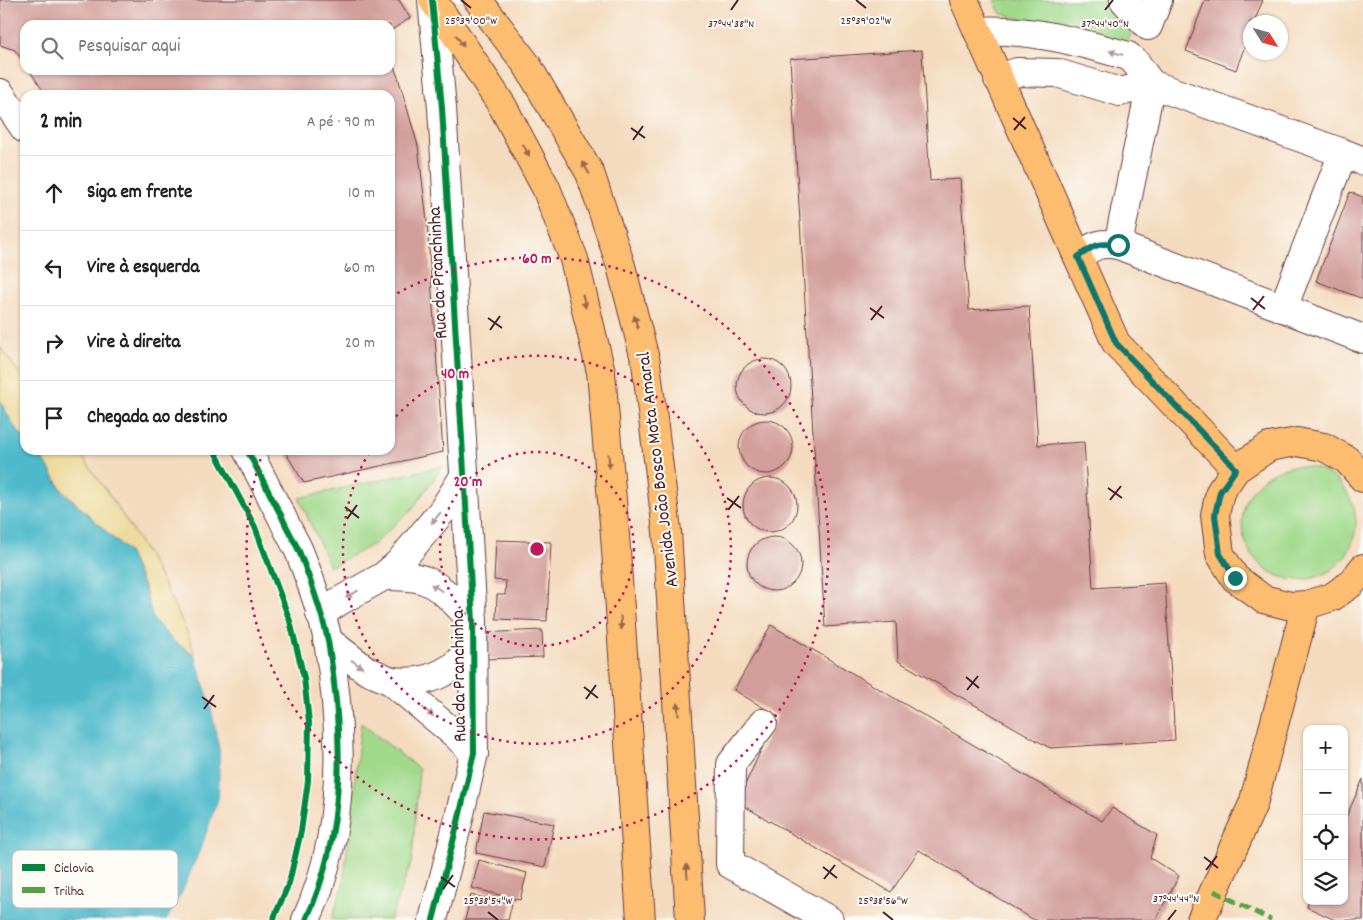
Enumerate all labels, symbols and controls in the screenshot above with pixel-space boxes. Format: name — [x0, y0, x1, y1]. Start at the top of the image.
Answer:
text: 25°39'00"W — [445, 13, 497, 30]
text: 25°39'02"W — [841, 13, 891, 30]
north arrow — [1243, 15, 1288, 60]
text: 37°44'38"N — [708, 16, 754, 33]
text: 37°44'40"N — [1081, 16, 1129, 33]
search box — [20, 20, 395, 75]
icon: search — [38, 34, 66, 62]
text: Pesquisar aqui — [78, 34, 180, 61]
one-way arrow — [455, 34, 465, 47]
one-way arrow — [1109, 48, 1124, 56]
text: 2 min — [40, 108, 82, 138]
text: A pé · 90 m — [307, 111, 375, 134]
one-way arrow — [522, 143, 530, 157]
one-way arrow — [582, 160, 590, 175]
icon: ahead — [40, 179, 68, 207]
text: Siga em frente — [87, 180, 192, 207]
text: 10 m — [348, 182, 375, 205]
street label: Rua da Pranchinha — [422, 205, 456, 340]
route start — [1107, 234, 1130, 257]
text: 60 m — [522, 249, 552, 271]
icon: left — [40, 254, 68, 282]
text: Vire à esquerda — [87, 255, 199, 282]
text: 60 m — [344, 257, 375, 280]
one-way arrow — [580, 294, 588, 309]
one-way arrow — [631, 315, 639, 330]
icon: right — [40, 329, 68, 357]
text: Vire à direita — [87, 330, 180, 357]
text: 20 m — [345, 332, 375, 355]
street label: Avenida João Bosco Mota Amaral — [632, 350, 687, 589]
text: 40 m — [441, 364, 469, 386]
icon: arrive — [40, 404, 68, 432]
text: Chegada ao destino — [87, 405, 228, 432]
one-way arrow — [605, 454, 613, 470]
text: 20 m — [454, 472, 482, 494]
one-way arrow — [430, 512, 442, 524]
centre of rings — [528, 540, 546, 558]
route end — [1224, 567, 1247, 590]
one-way arrow — [430, 583, 443, 593]
one-way arrow — [344, 590, 359, 598]
street label: Rua da Pranchinha — [446, 608, 475, 742]
one-way arrow — [618, 616, 626, 632]
one-way arrow — [350, 659, 364, 669]
one-way arrow — [673, 701, 681, 717]
one-way arrow — [421, 707, 434, 718]
map controls — [1303, 725, 1348, 905]
button: + — [1303, 725, 1348, 770]
button: − — [1303, 770, 1348, 815]
button: locate — [1303, 815, 1348, 860]
legend — [12, 850, 178, 908]
text: Ciclovia — [54, 859, 94, 879]
button: layers — [1303, 860, 1348, 905]
one-way arrow — [683, 863, 691, 879]
text: Trilha — [54, 882, 84, 902]
text: 37°44'44"N — [1153, 891, 1199, 908]
text: 25°38'54"W — [464, 893, 513, 910]
text: 25°38'56"W — [858, 893, 908, 910]

